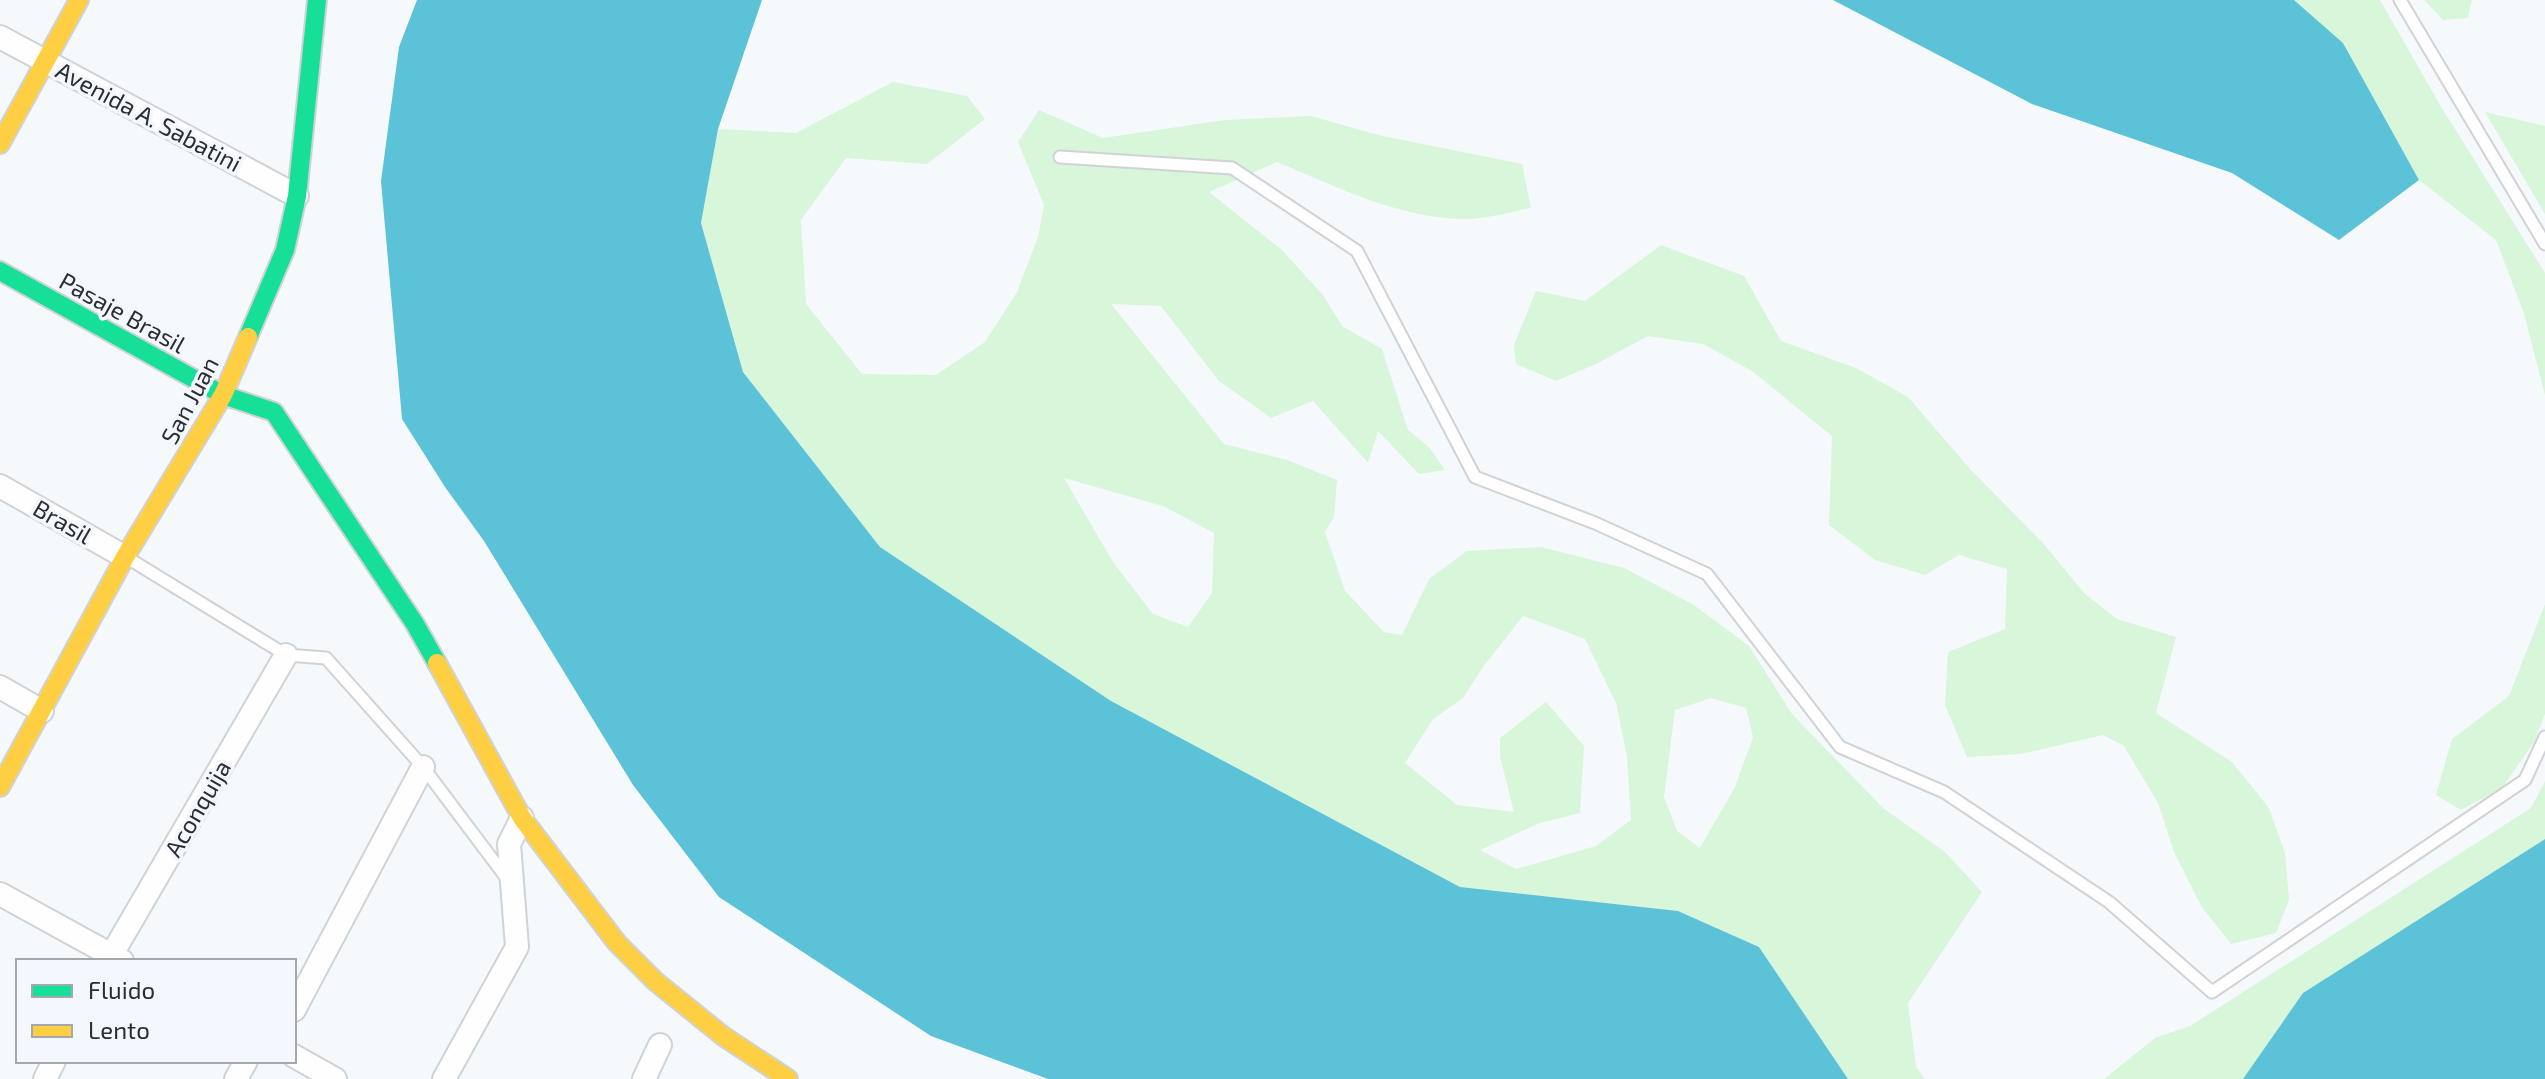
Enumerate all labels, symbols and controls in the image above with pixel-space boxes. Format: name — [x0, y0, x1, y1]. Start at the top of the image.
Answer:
street label: Avenida A. Sabatini — [51, 55, 247, 177]
street label: Pasaje Brasil — [55, 265, 191, 359]
street label: San Juan — [154, 352, 224, 448]
street label: Brasil — [28, 493, 98, 549]
street label: Aconquija — [158, 755, 236, 861]
legend — [16, 959, 296, 1063]
text: Fluido — [88, 975, 155, 1004]
text: Lento — [88, 1015, 150, 1044]

